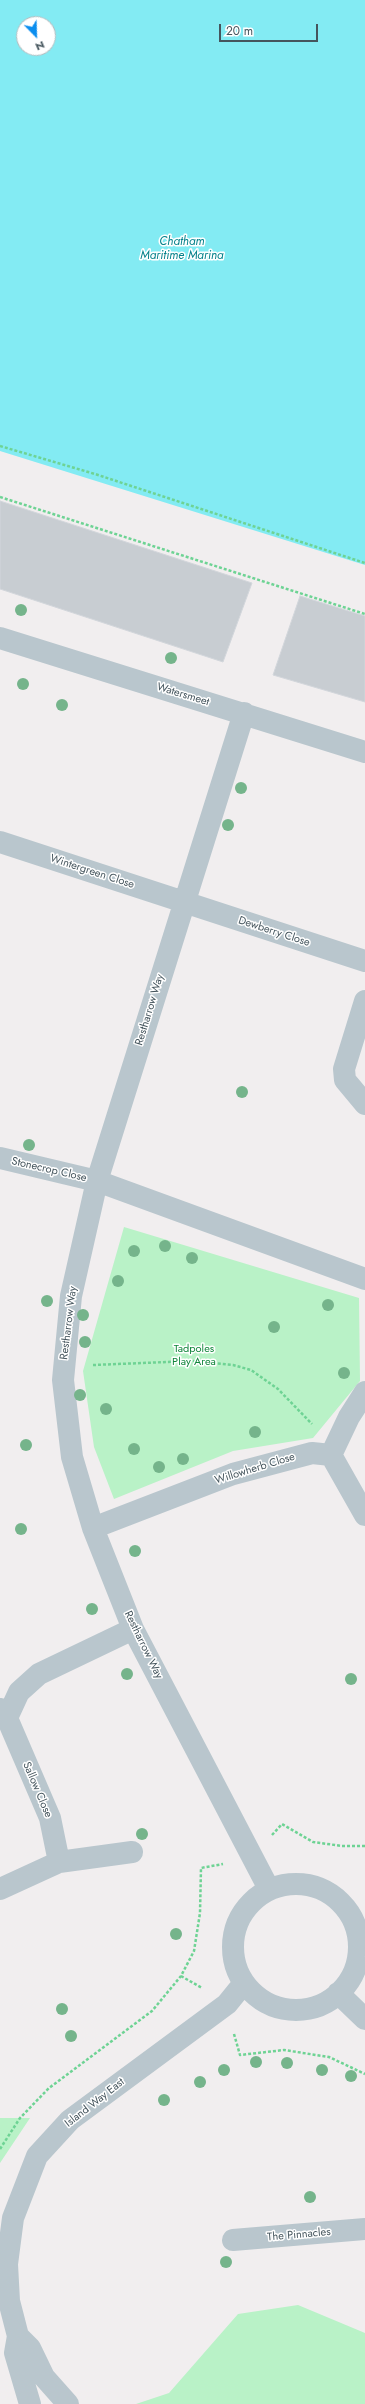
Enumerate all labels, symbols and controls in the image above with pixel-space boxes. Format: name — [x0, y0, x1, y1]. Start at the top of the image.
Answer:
north arrow — [16, 16, 56, 56]
scale bar — [221, 16, 320, 42]
text: 20 m — [226, 22, 253, 40]
text: N — [33, 37, 47, 55]
water label: Chatham Maritime Marina — [140, 235, 224, 263]
street label: Watersmeet — [155, 681, 211, 709]
street label: Wintergreen Close — [48, 852, 136, 892]
street label: Dewberry Close — [236, 914, 312, 950]
street label: Restharrow Way — [133, 973, 167, 1047]
street label: Stonecrop Close — [10, 1155, 88, 1185]
street label: Restharrow Way — [58, 1286, 80, 1360]
park label: Tadpoles Play Area — [172, 1342, 216, 1368]
street label: Willowherb Close — [213, 1451, 297, 1487]
street label: Restharrow Way — [121, 1609, 165, 1681]
street label: Sallow Close — [19, 1760, 55, 1820]
street label: Island Way East — [63, 2076, 127, 2130]
street label: The Pinnacles — [267, 2226, 331, 2244]

